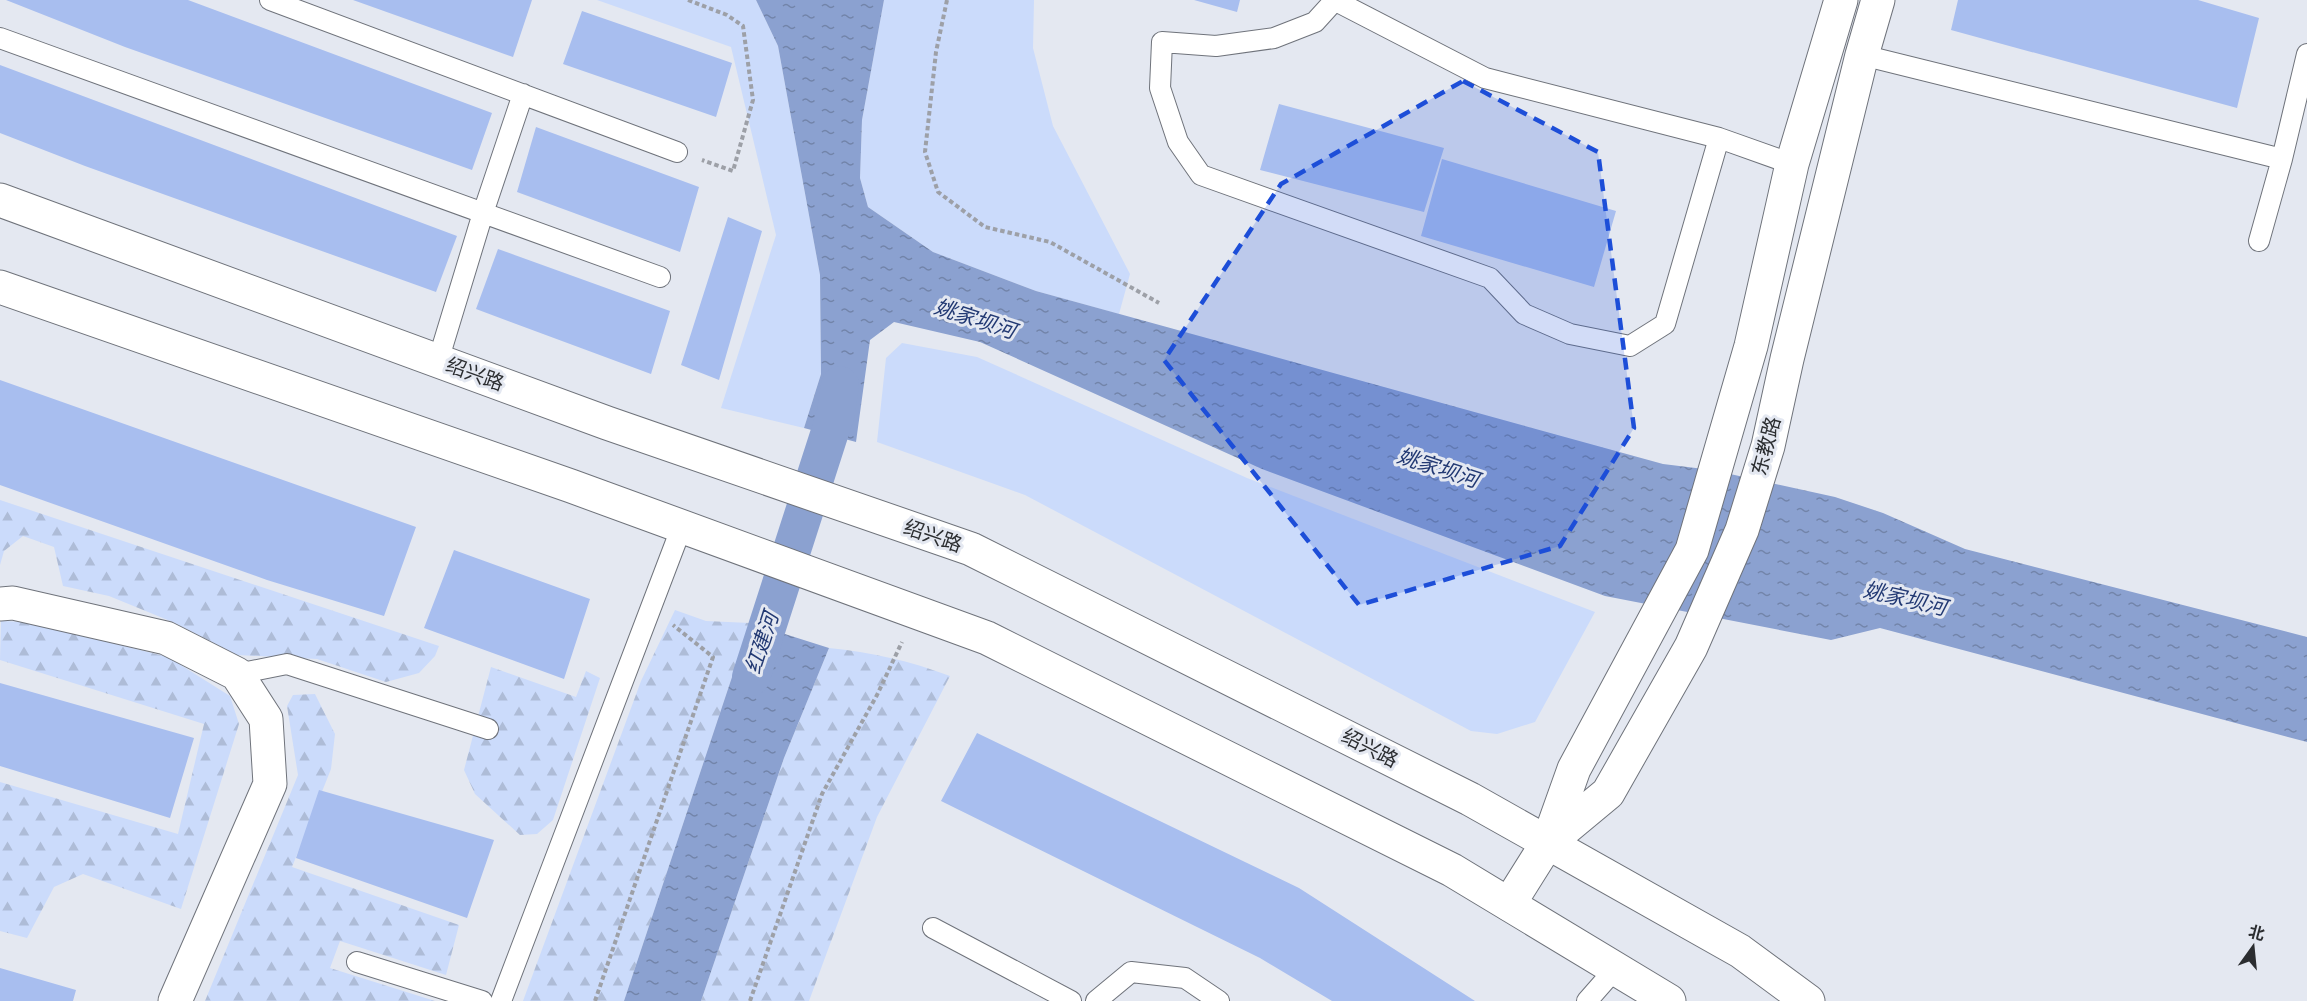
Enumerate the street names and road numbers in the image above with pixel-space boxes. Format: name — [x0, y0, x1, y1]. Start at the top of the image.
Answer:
street label: 绍兴路 — [442, 351, 508, 396]
street label: 东教路 — [1745, 413, 1786, 478]
street label: 绍兴路 — [900, 513, 966, 558]
street label: 绍兴路 — [1337, 722, 1403, 773]

